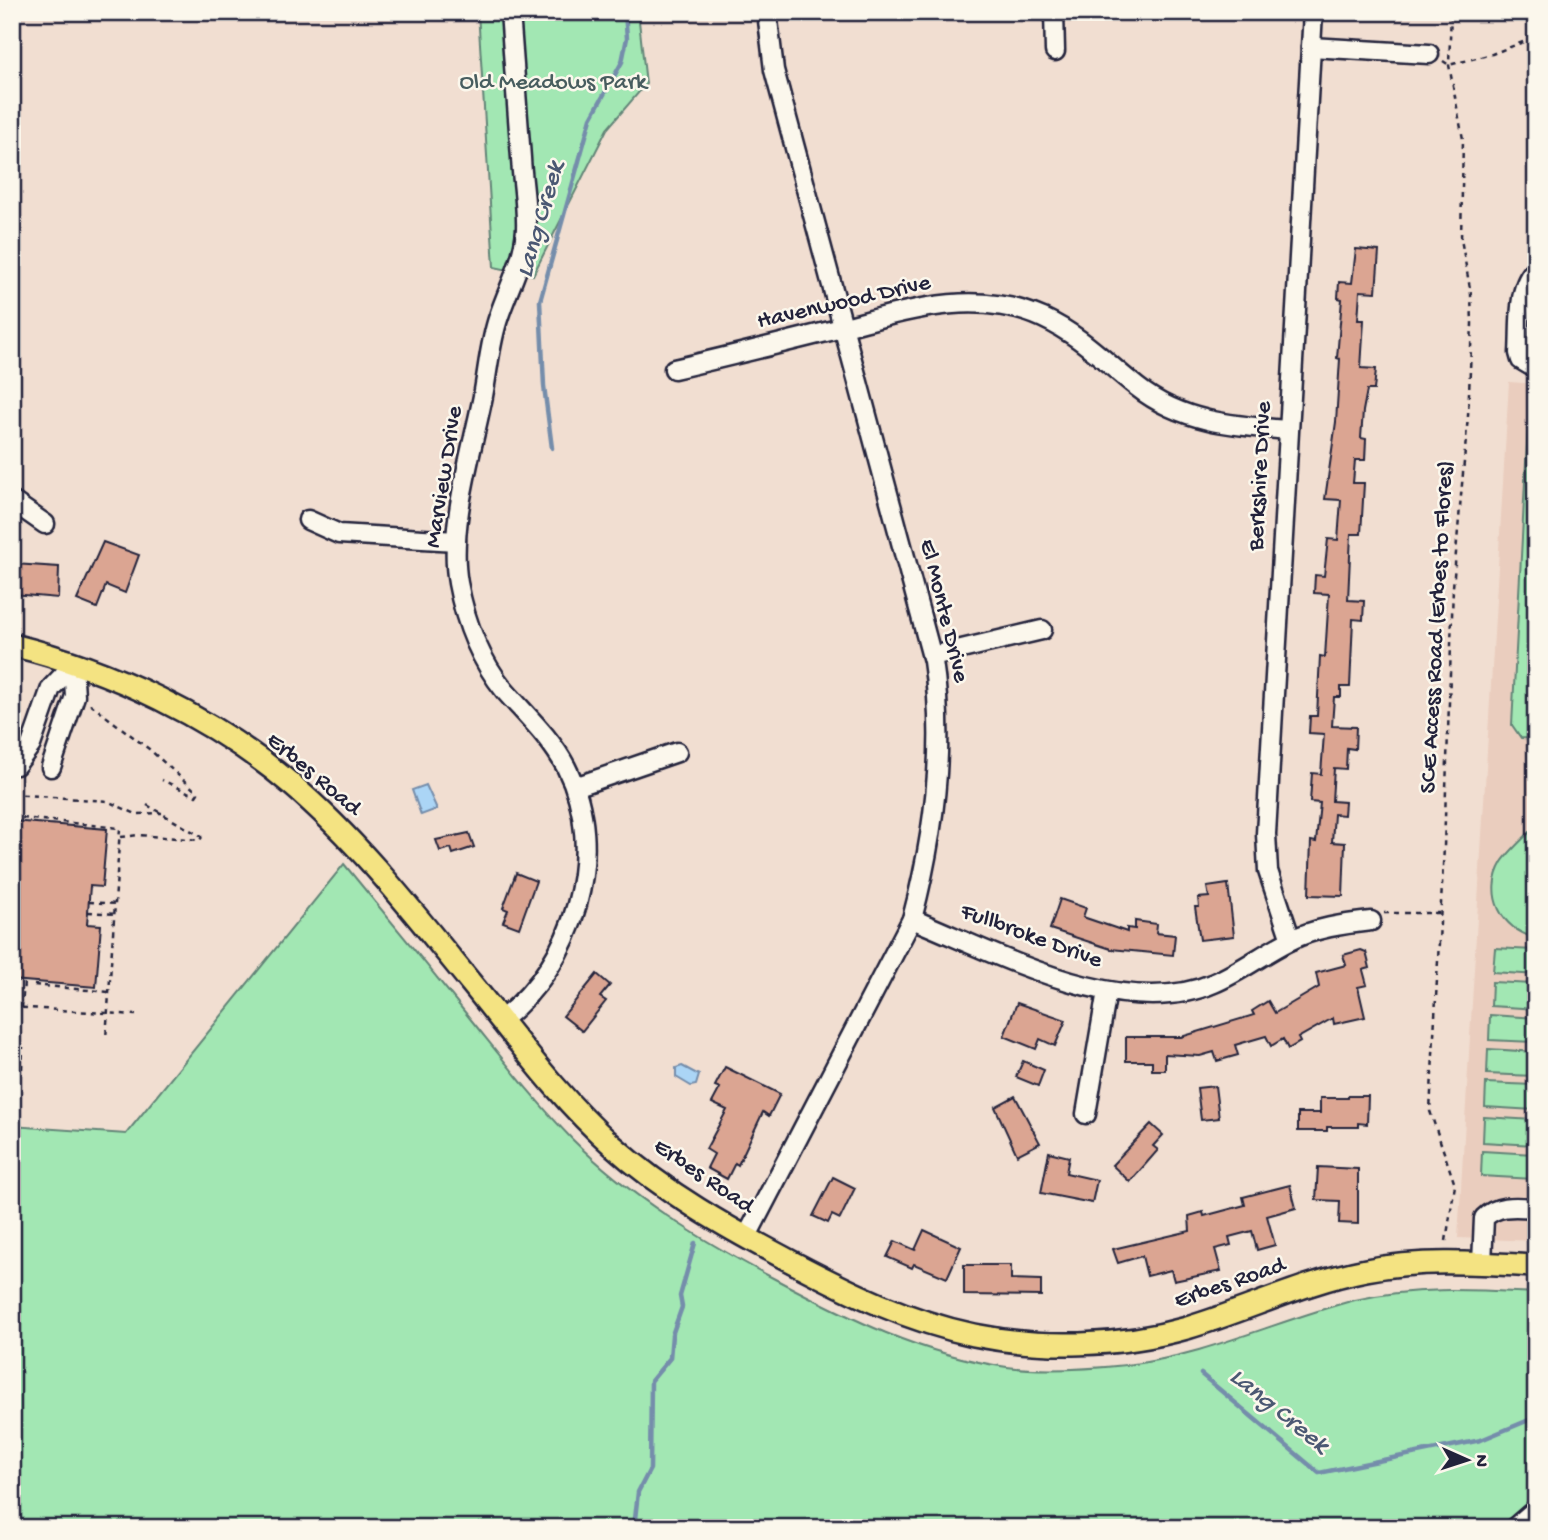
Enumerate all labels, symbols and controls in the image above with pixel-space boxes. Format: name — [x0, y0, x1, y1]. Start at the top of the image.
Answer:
park label: Old Meadows Park — [459, 69, 649, 98]
water label: Lang Creek — [511, 156, 574, 281]
street label: Havenwood Drive — [755, 269, 934, 337]
street label: Berkshire Drive — [1243, 400, 1279, 552]
street label: Marview Drive — [419, 403, 471, 550]
street label: SCE Access Road (Erbes to Flores) — [1415, 460, 1461, 794]
street label: El Monte Drive — [911, 536, 975, 686]
street label: Erbes Road — [259, 727, 368, 824]
street label: Fullbroke Drive — [955, 898, 1106, 976]
street label: Erbes Road — [647, 1133, 761, 1222]
street label: Erbes Road — [1171, 1251, 1291, 1317]
water label: Lang Creek — [1222, 1363, 1336, 1463]
north arrow — [1432, 1424, 1502, 1494]
text: N — [1469, 1454, 1492, 1468]

